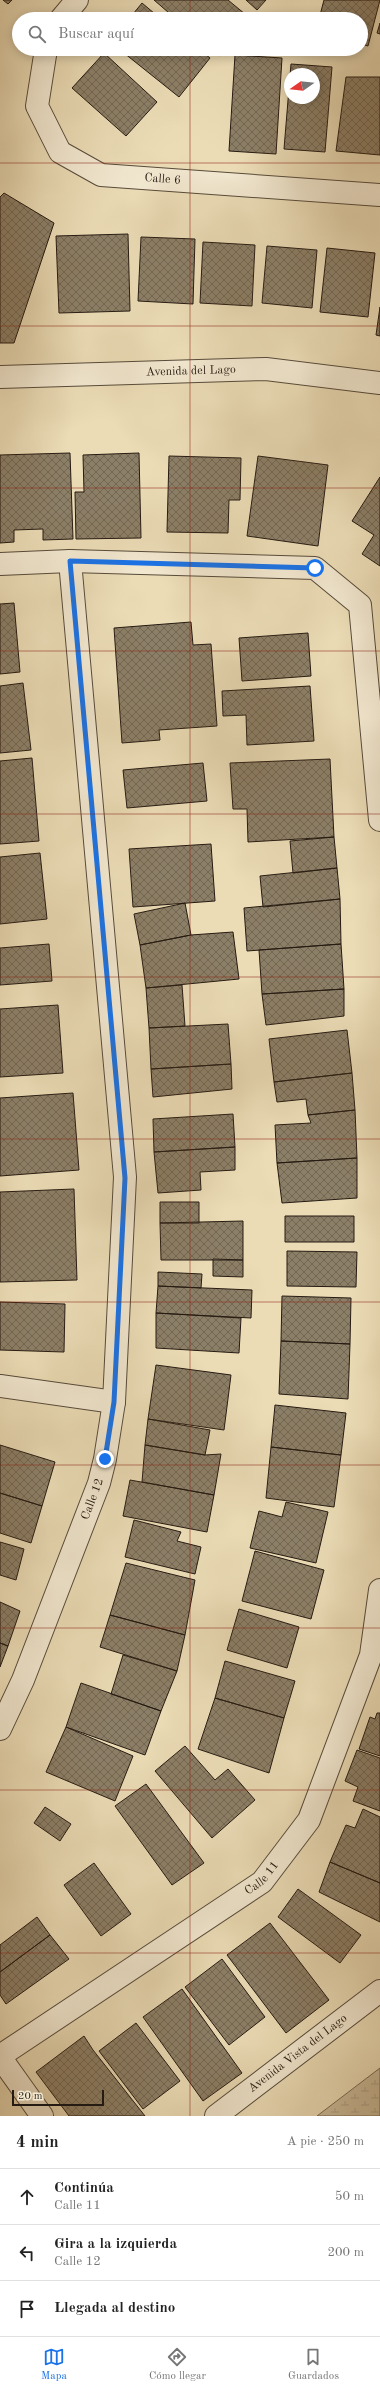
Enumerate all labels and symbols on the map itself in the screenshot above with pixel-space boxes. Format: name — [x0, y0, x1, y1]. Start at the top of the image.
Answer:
north arrow — [284, 68, 320, 104]
street label: Calle 6 — [144, 172, 181, 187]
street label: Avenida del Lago — [146, 364, 236, 379]
route start — [306, 559, 324, 577]
route end — [96, 1450, 114, 1468]
street label: Calle 12 — [79, 1477, 106, 1521]
street label: Calle 11 — [243, 1859, 281, 1898]
street label: Avenida Vista del Lago — [246, 2012, 350, 2095]
scale bar — [12, 2088, 104, 2107]

